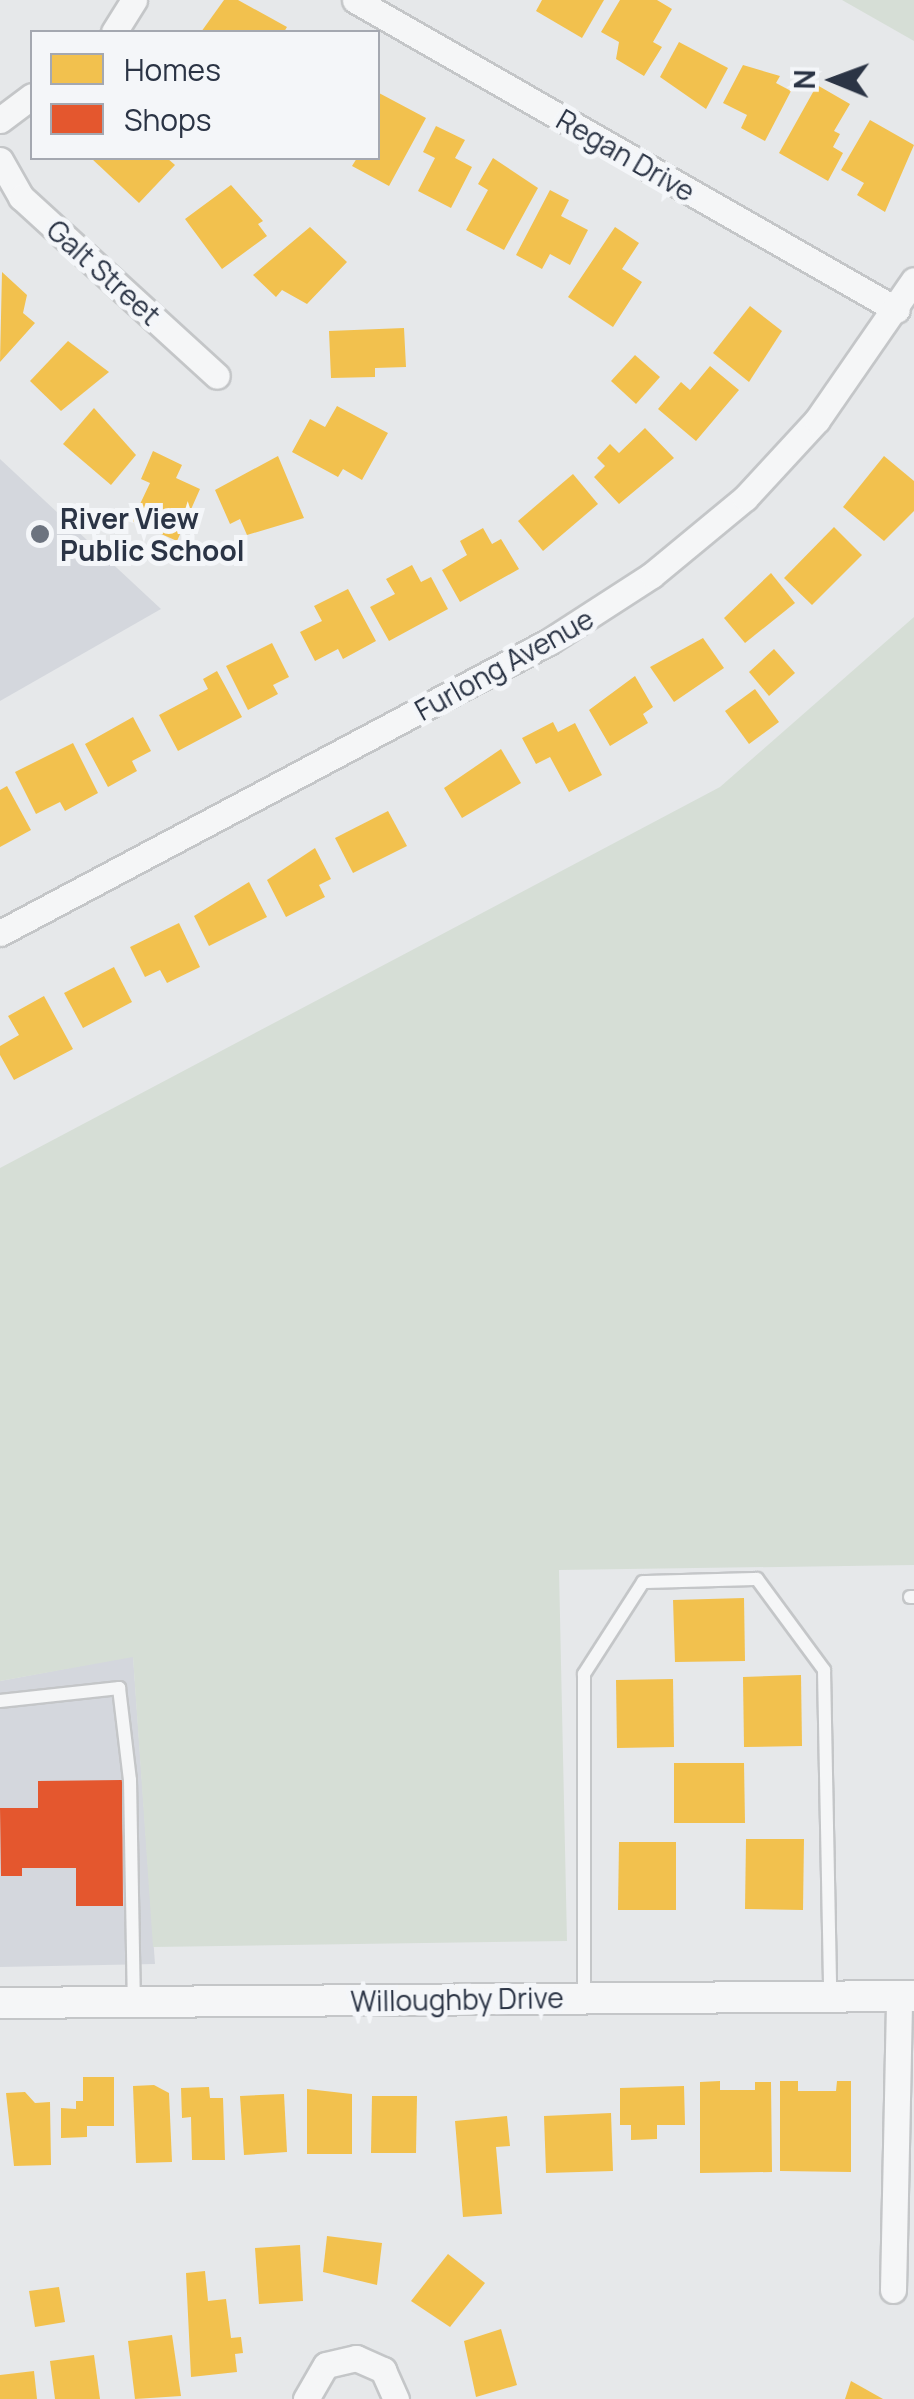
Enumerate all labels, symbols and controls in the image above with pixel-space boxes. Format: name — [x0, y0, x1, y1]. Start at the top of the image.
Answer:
legend — [30, 30, 380, 160]
north arrow — [784, 30, 884, 130]
text: Homes — [124, 49, 221, 90]
text: N — [785, 69, 823, 90]
text: Shops — [124, 99, 211, 140]
street label: Regan Drive — [551, 102, 701, 208]
street label: Galt Street — [40, 212, 168, 332]
place label: River View Public School — [60, 501, 245, 567]
marker: River View Public School — [29, 523, 51, 545]
street label: Furlong Avenue — [409, 601, 599, 727]
street label: Willoughby Drive — [350, 1980, 564, 2018]

